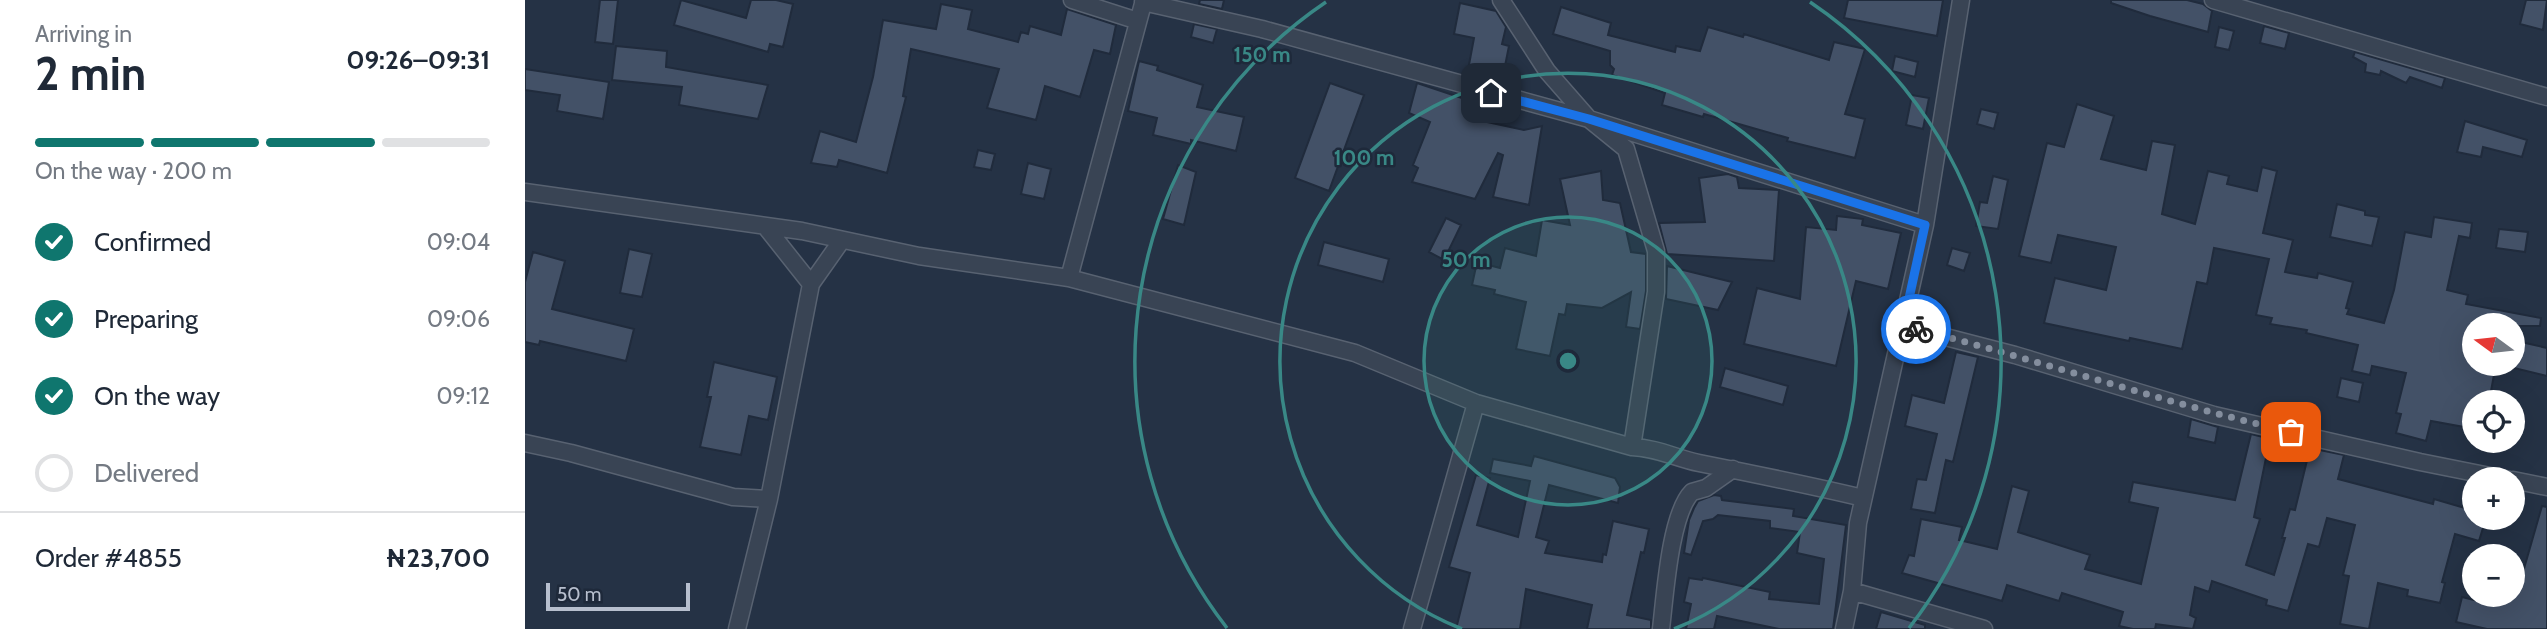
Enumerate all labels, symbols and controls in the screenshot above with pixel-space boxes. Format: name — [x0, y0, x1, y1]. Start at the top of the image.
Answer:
text: Arriving in — [35, 20, 132, 48]
text: 150 m — [1234, 42, 1290, 67]
text: 09:26–09:31 — [346, 44, 490, 76]
text: 2 min — [35, 46, 146, 102]
pin — [1461, 63, 1521, 123]
icon: home — [1472, 74, 1510, 112]
text: 100 m — [1334, 145, 1394, 170]
text: On the way · 200 m — [35, 157, 232, 185]
icon: check — [35, 223, 73, 261]
text: Confirmed — [94, 226, 211, 258]
text: 09:04 — [427, 228, 490, 256]
text: 50 m — [1441, 247, 1491, 272]
courier — [1881, 294, 1951, 364]
icon: check — [35, 300, 73, 338]
text: Preparing — [94, 303, 198, 335]
text: 09:06 — [427, 305, 490, 333]
icon: bike — [1897, 310, 1935, 348]
north arrow — [2462, 313, 2525, 376]
map controls — [2462, 313, 2525, 607]
centre of rings — [1556, 349, 1580, 373]
icon: check — [35, 377, 73, 415]
text: On the way — [94, 380, 220, 412]
text: 09:12 — [437, 382, 490, 410]
button: locate — [2462, 390, 2525, 453]
pin — [2261, 402, 2321, 462]
icon: bag — [2272, 413, 2310, 451]
text: Delivered — [94, 457, 199, 489]
button: + — [2462, 467, 2525, 530]
text: Order #4855 — [35, 542, 182, 574]
text: ₦23,700 — [385, 542, 490, 574]
button: − — [2462, 544, 2525, 607]
scale bar — [546, 580, 689, 612]
text: 50 m — [557, 583, 601, 606]

